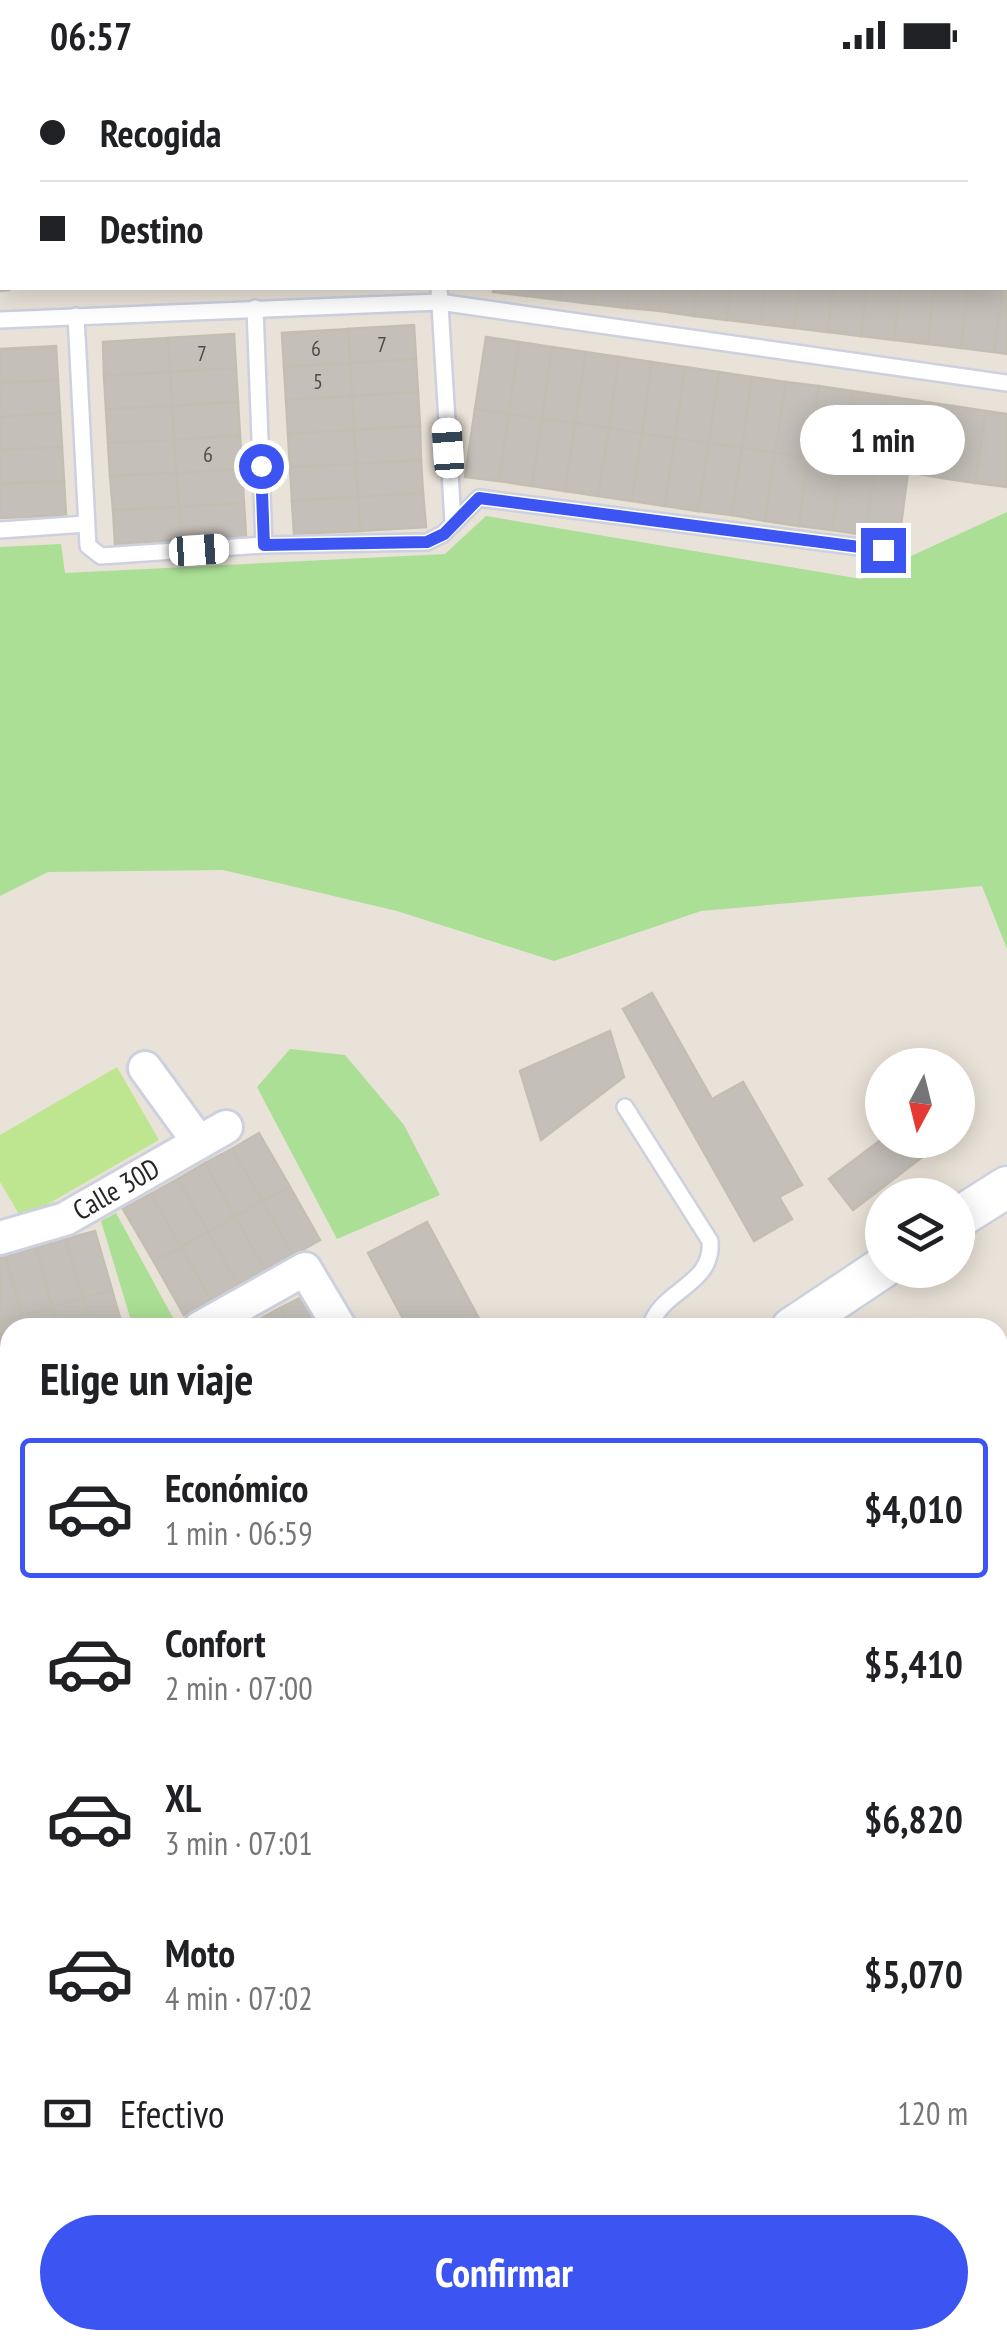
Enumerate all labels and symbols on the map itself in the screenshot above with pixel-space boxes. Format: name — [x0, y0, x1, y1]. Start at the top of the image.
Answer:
house number: 7 — [377, 330, 387, 358]
house number: 6 — [311, 334, 321, 362]
house number: 7 — [197, 339, 207, 367]
house number: 5 — [313, 367, 323, 395]
callout: 1 min — [800, 405, 966, 475]
car — [431, 417, 465, 479]
house number: 6 — [203, 440, 213, 468]
route start — [239, 444, 284, 489]
route end — [861, 528, 906, 573]
car — [168, 533, 230, 567]
north arrow — [865, 1048, 975, 1158]
street label: Calle 30D — [66, 1149, 166, 1228]

